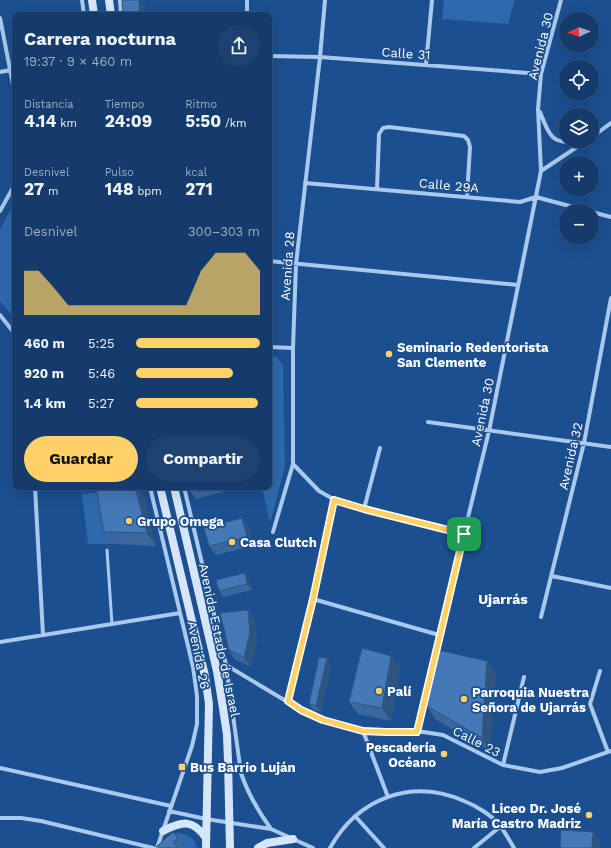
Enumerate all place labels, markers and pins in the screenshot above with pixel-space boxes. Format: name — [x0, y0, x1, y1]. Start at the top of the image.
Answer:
place label: Seminario Redentorista San Clemente — [397, 340, 549, 370]
marker: Seminario Redentorista San Clemente — [384, 349, 394, 359]
place label: Grupo Omega — [137, 514, 224, 529]
marker: Grupo Omega — [124, 516, 134, 526]
pin — [447, 517, 481, 551]
place label: Casa Clutch — [240, 535, 317, 550]
marker: Casa Clutch — [227, 537, 237, 547]
place label: Palí — [387, 684, 411, 699]
place label: Parroquia Nuestra Señora de Ujarrás — [472, 685, 589, 715]
marker: Palí — [374, 686, 384, 696]
marker: Parroquia Nuestra Señora de Ujarrás — [459, 694, 469, 704]
place label: Pescadería Océano — [366, 740, 436, 770]
marker: Pescadería Océano — [439, 749, 449, 759]
place label: Bus Barrio Luján — [190, 760, 296, 775]
marker: Bus Barrio Luján — [177, 762, 187, 772]
place label: Liceo Dr. José María Castro Madriz — [452, 801, 581, 831]
marker: Liceo Dr. José María Castro Madriz — [584, 810, 594, 820]

